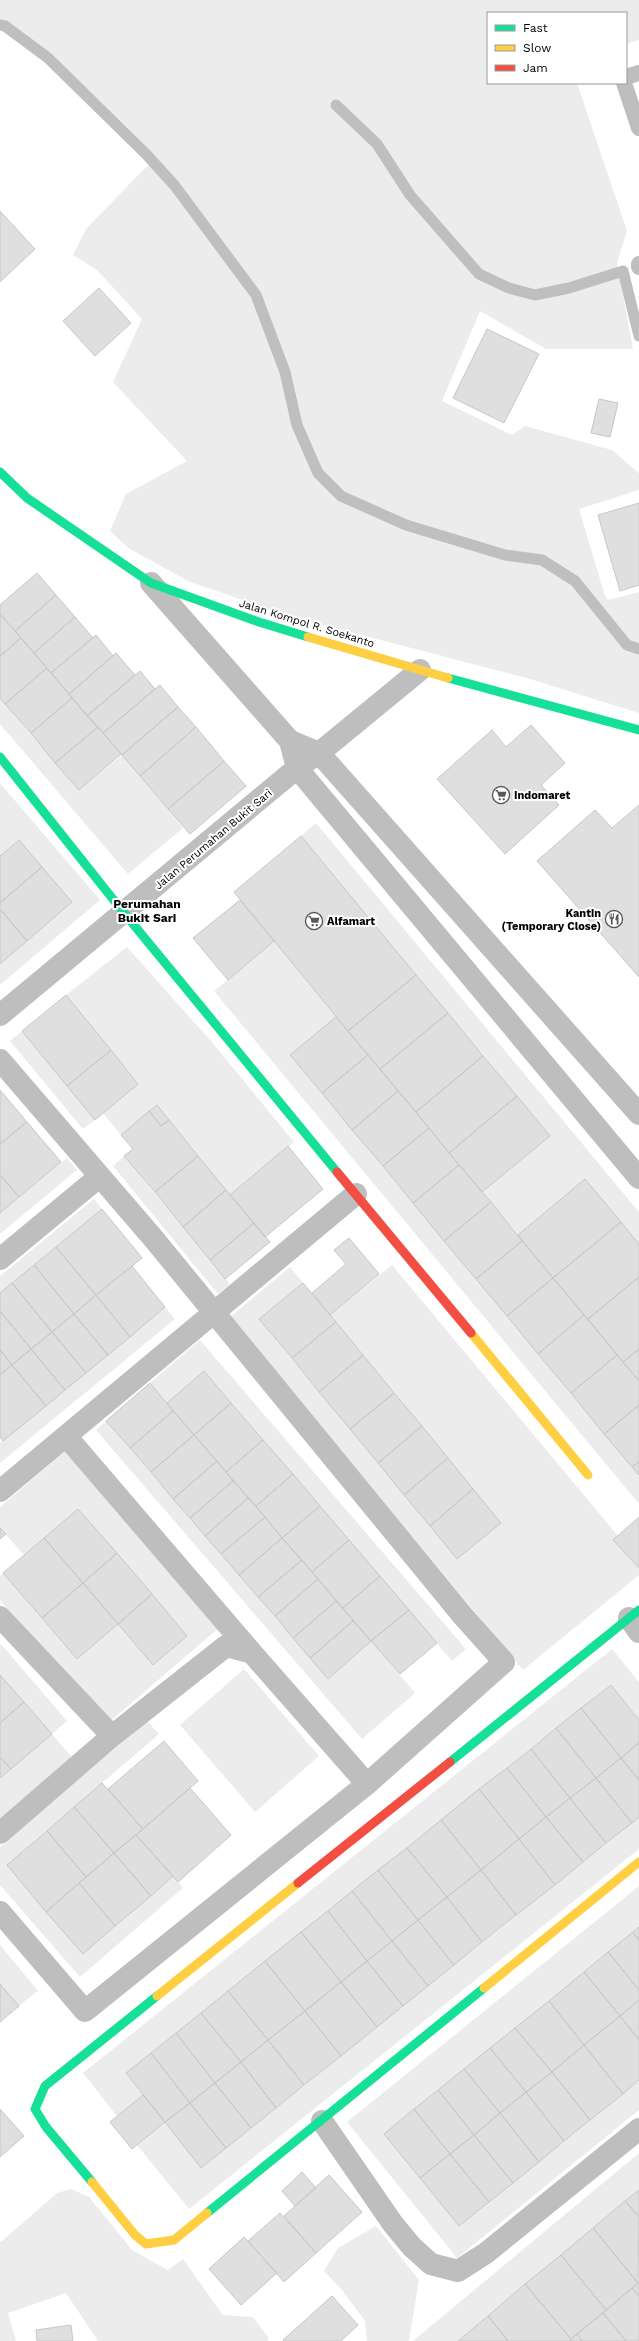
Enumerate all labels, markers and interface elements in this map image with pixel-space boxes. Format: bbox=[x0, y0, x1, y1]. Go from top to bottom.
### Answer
legend bbox=[487, 12, 627, 84]
text: Fast bbox=[523, 21, 548, 35]
text: Slow bbox=[523, 41, 551, 55]
text: Jam bbox=[523, 61, 548, 75]
street label: Jalan Kompol R. Soekanto bbox=[238, 597, 376, 650]
supermarket icon: Indomaret bbox=[491, 785, 511, 805]
street label: Jalan Perumahan Bukit Sari bbox=[152, 786, 275, 892]
place label: Indomaret bbox=[514, 789, 570, 802]
district label: Perumahan Bukit Sari bbox=[113, 897, 181, 925]
place label: Kantin (Temporary Close) bbox=[502, 907, 601, 933]
restaurant icon: Kantin (Temporary Close) bbox=[604, 909, 624, 929]
supermarket icon: Alfamart bbox=[304, 911, 324, 931]
place label: Alfamart bbox=[327, 915, 375, 928]

